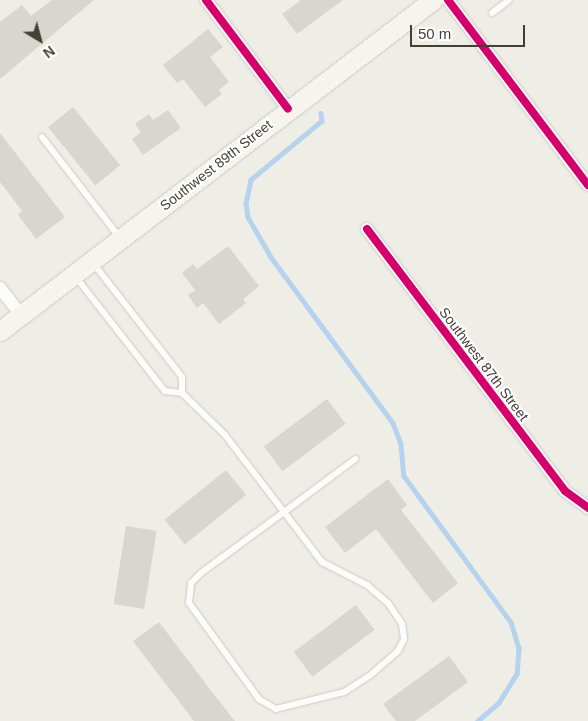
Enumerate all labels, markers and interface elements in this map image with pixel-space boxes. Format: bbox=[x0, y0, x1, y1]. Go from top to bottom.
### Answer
north arrow bbox=[15, 15, 65, 65]
scale bar bbox=[413, 15, 528, 47]
text: 50 m bbox=[418, 25, 451, 42]
text: N bbox=[40, 43, 58, 61]
street label: Southwest 89th Street bbox=[157, 116, 275, 214]
street label: Southwest 87th Street bbox=[436, 304, 532, 424]

